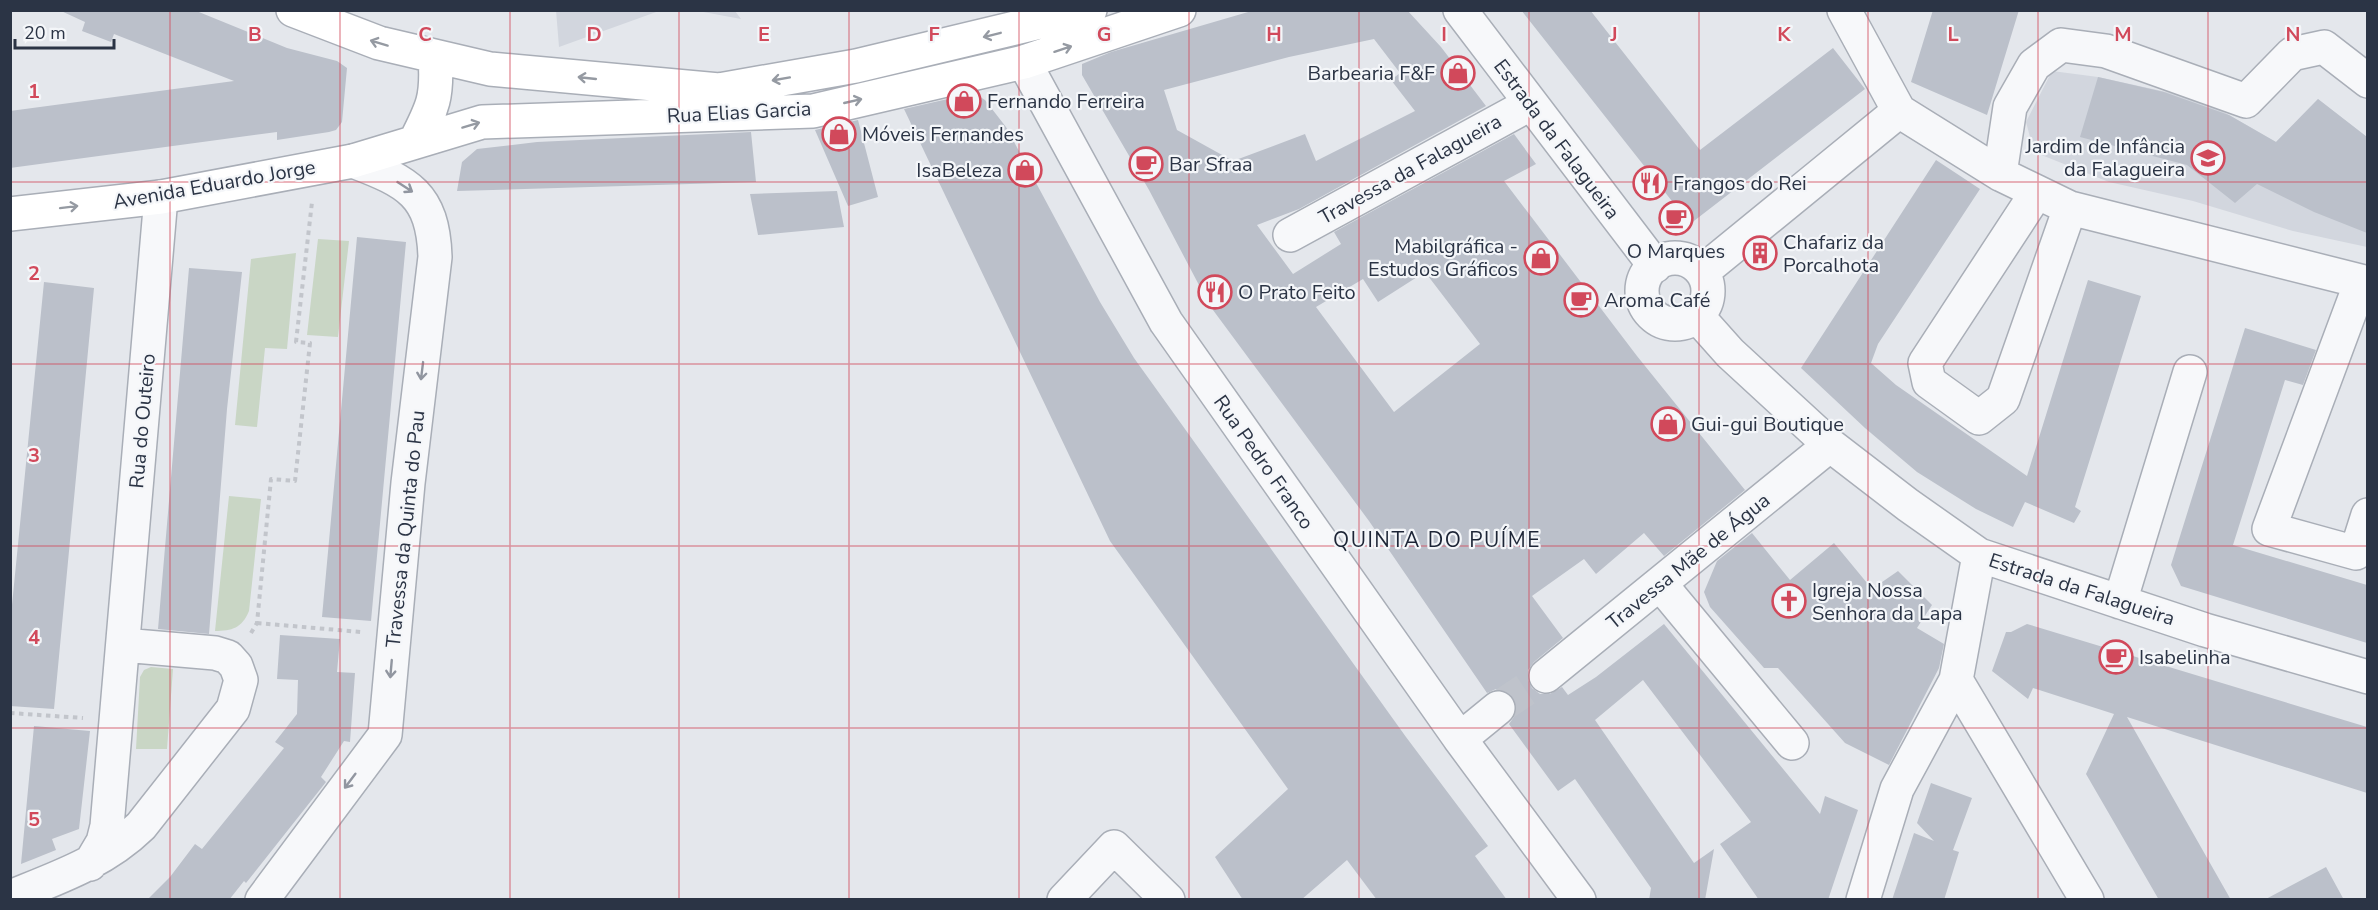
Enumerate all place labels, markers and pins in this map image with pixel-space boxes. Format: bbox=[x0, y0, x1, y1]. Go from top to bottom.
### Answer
shop icon: Barbearia F&F bbox=[1440, 55, 1476, 91]
place label: Barbearia F&F bbox=[1308, 60, 1435, 87]
shop icon: Fernando Ferreira bbox=[946, 83, 982, 119]
place label: Fernando Ferreira bbox=[987, 88, 1145, 115]
shop icon: Móveis Fernandes bbox=[821, 116, 857, 152]
place label: Móveis Fernandes bbox=[862, 121, 1024, 148]
place label: Jardim de Infância da Falagueira bbox=[2024, 133, 2185, 183]
school or university icon: Jardim de Infância da Falagueira bbox=[2190, 140, 2226, 176]
cafe icon: Bar Sfraa bbox=[1128, 146, 1164, 182]
place label: Bar Sfraa bbox=[1169, 151, 1253, 178]
shop icon: IsaBeleza bbox=[1007, 152, 1043, 188]
place label: IsaBeleza bbox=[916, 157, 1002, 184]
restaurant icon: Frangos do Rei bbox=[1632, 165, 1668, 201]
place label: Frangos do Rei bbox=[1673, 170, 1807, 197]
cafe icon: O Marques bbox=[1658, 200, 1694, 236]
place label: Chafariz da Porcalhota bbox=[1783, 229, 1884, 279]
place label: Mabilgráfica - Estudos Gráficos bbox=[1368, 233, 1518, 283]
building icon: Chafariz da Porcalhota bbox=[1742, 235, 1778, 271]
place label: O Marques bbox=[1627, 238, 1725, 265]
shop icon: Mabilgráfica - Estudos Gráficos bbox=[1523, 240, 1559, 276]
restaurant icon: O Prato Feito bbox=[1197, 274, 1233, 310]
place label: O Prato Feito bbox=[1238, 279, 1356, 306]
cafe icon: Aroma Café bbox=[1563, 282, 1599, 318]
place label: Aroma Café bbox=[1604, 287, 1710, 314]
shop icon: Gui-gui Boutique bbox=[1650, 406, 1686, 442]
place label: Gui-gui Boutique bbox=[1691, 411, 1844, 438]
place label: Igreja Nossa Senhora da Lapa bbox=[1812, 577, 1963, 627]
church icon: Igreja Nossa Senhora da Lapa bbox=[1771, 583, 1807, 619]
cafe icon: Isabelinha bbox=[2098, 639, 2134, 675]
place label: Isabelinha bbox=[2139, 644, 2231, 671]

